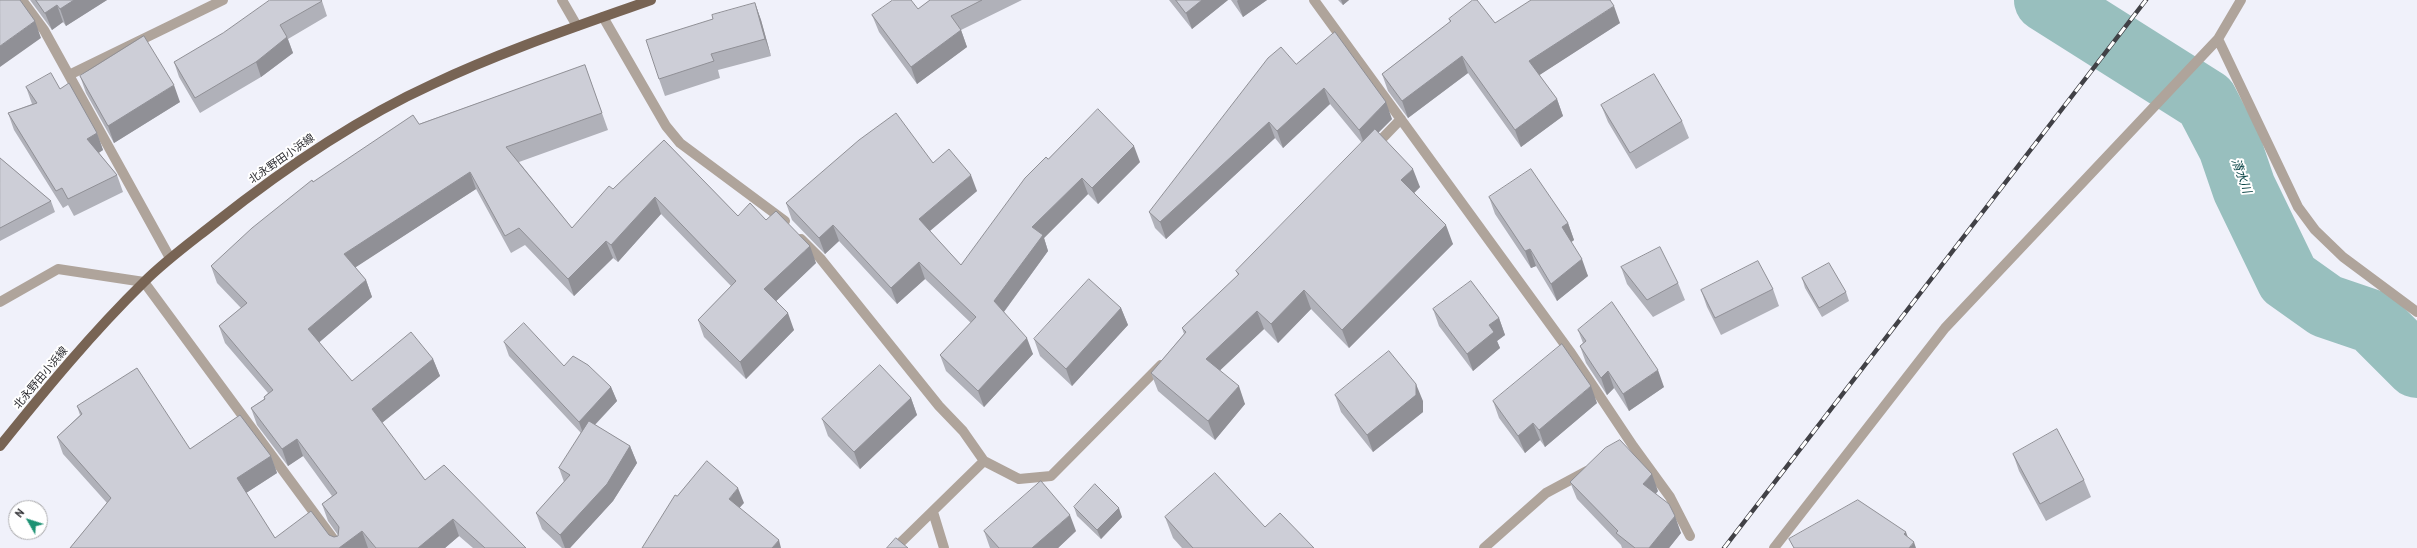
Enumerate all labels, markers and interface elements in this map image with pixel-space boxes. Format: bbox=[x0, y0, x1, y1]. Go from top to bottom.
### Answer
street label: 北永野田小浜線 bbox=[247, 132, 317, 186]
water label: 清水川 bbox=[2228, 157, 2254, 195]
street label: 北永野田小浜線 bbox=[11, 344, 71, 412]
north arrow bbox=[8, 500, 48, 540]
text: N bbox=[12, 506, 27, 520]

